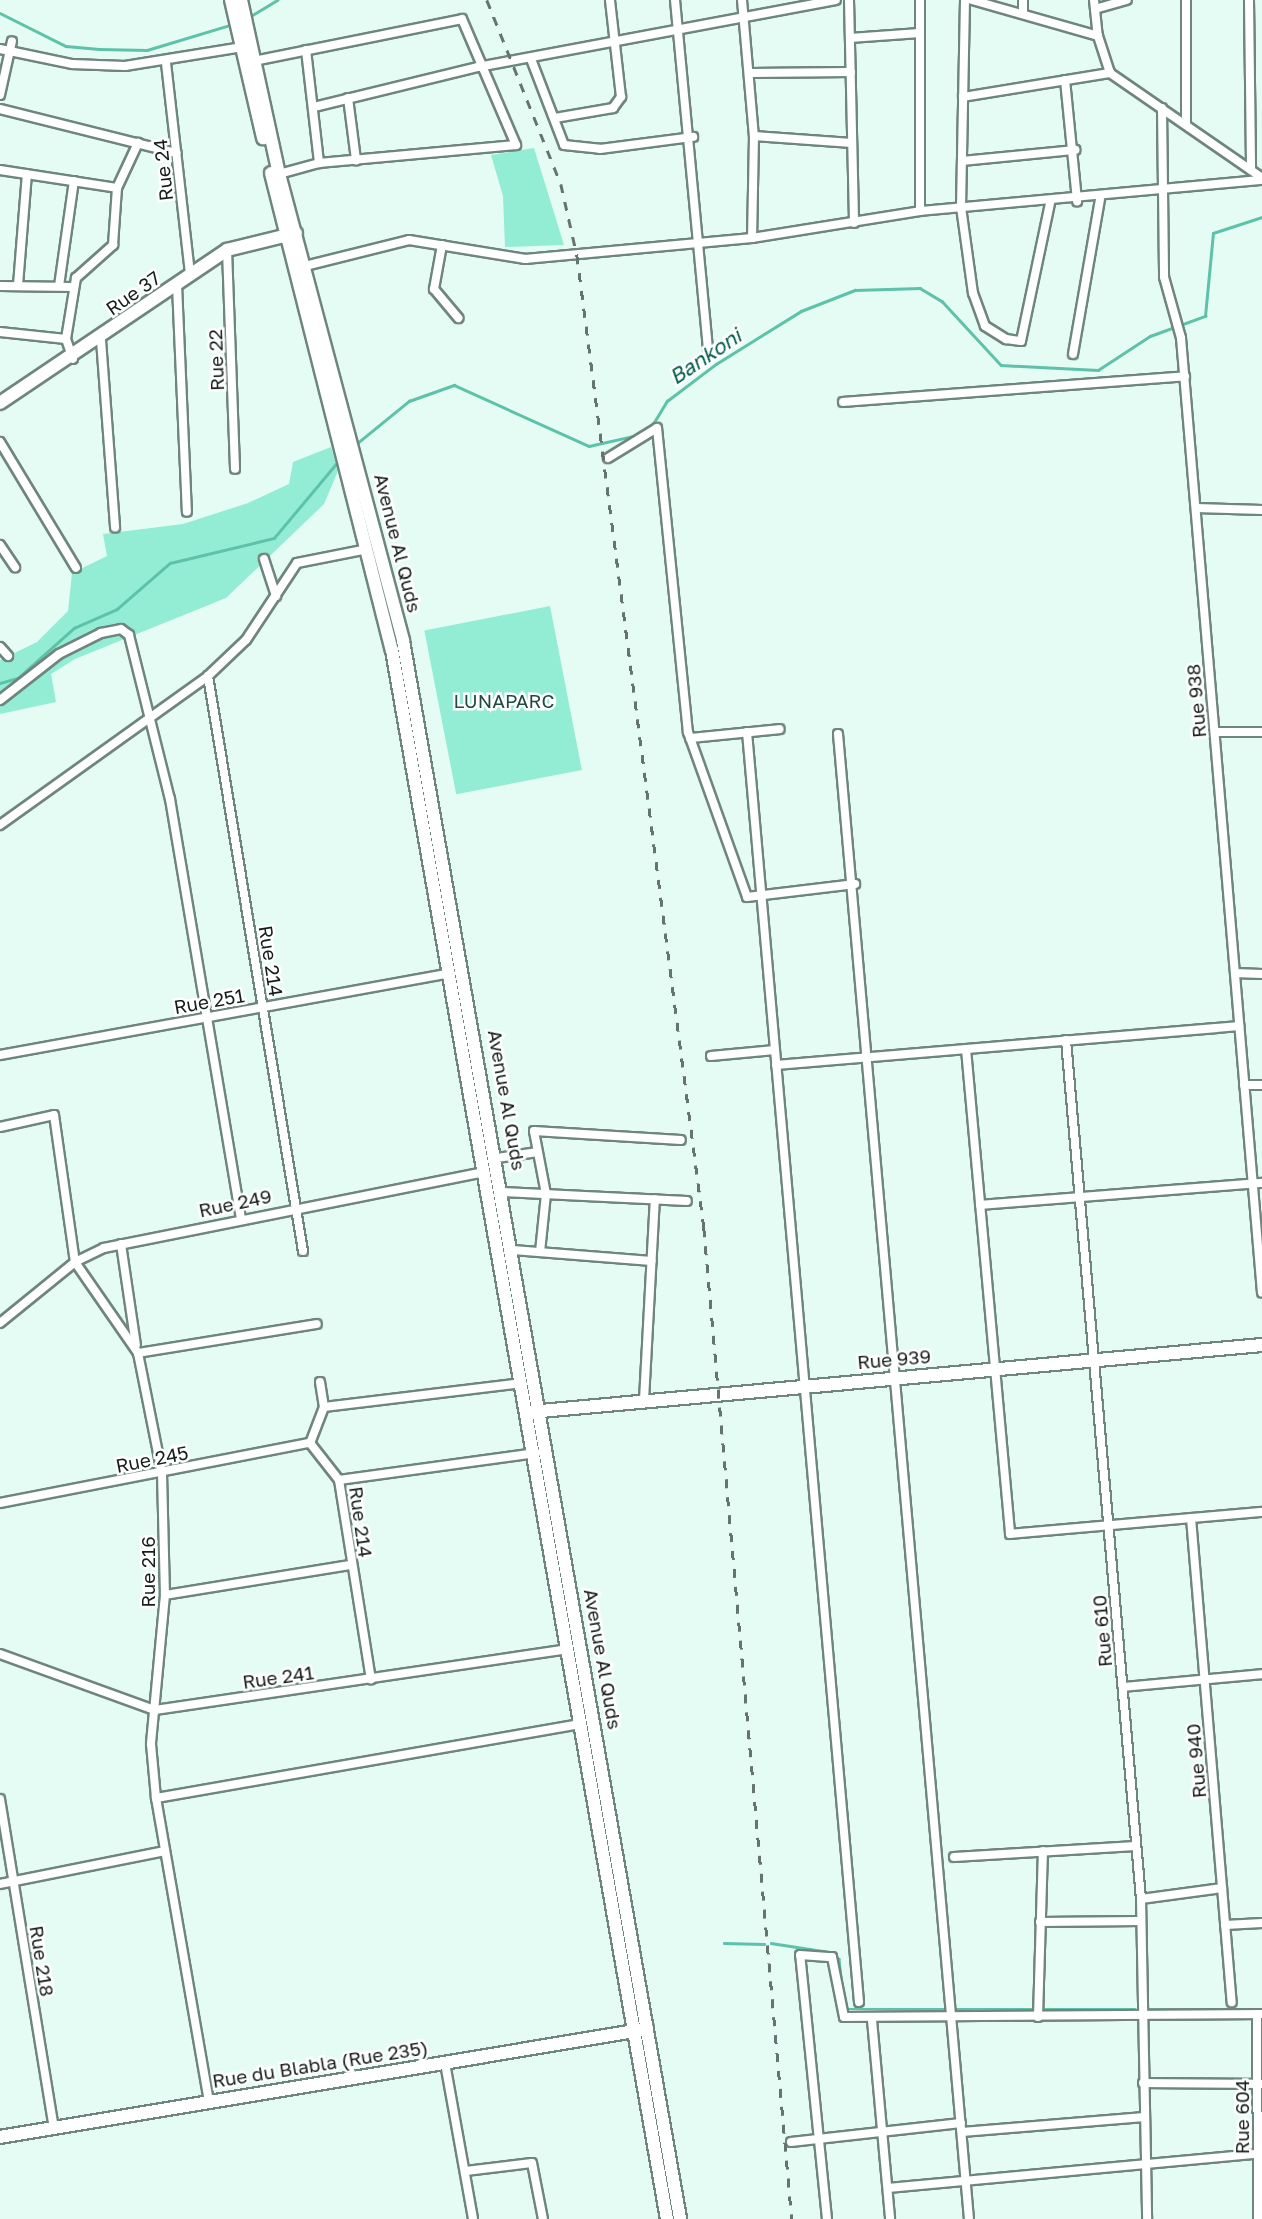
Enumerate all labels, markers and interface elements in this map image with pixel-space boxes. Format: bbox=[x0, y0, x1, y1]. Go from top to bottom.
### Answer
street label: Rue 24 bbox=[148, 138, 178, 202]
street label: Rue 37 bbox=[101, 266, 165, 320]
water label: Bankoni bbox=[664, 323, 746, 389]
street label: Rue 22 bbox=[204, 329, 228, 391]
street label: Avenue Al Quds bbox=[370, 471, 426, 615]
street label: Rue 938 bbox=[1181, 663, 1211, 739]
park label: LUNAPARC bbox=[454, 690, 554, 712]
street label: Rue 214 bbox=[254, 924, 288, 998]
street label: Rue 251 bbox=[172, 984, 246, 1018]
street label: Avenue Al Quds bbox=[483, 1028, 531, 1172]
street label: Rue 249 bbox=[196, 1184, 274, 1222]
street label: Rue 939 bbox=[856, 1344, 932, 1374]
street label: Rue 245 bbox=[114, 1441, 190, 1477]
street label: Rue 214 bbox=[345, 1485, 377, 1559]
street label: Rue 216 bbox=[137, 1536, 159, 1608]
street label: Avenue Al Quds bbox=[579, 1587, 627, 1731]
street label: Rue 610 bbox=[1087, 1594, 1117, 1668]
street label: Rue 241 bbox=[241, 1661, 315, 1693]
street label: Rue 940 bbox=[1181, 1723, 1211, 1799]
street label: Rue 218 bbox=[25, 1924, 59, 1998]
street label: Rue du Blabla (Rue 235) bbox=[211, 2036, 429, 2092]
street label: Rue 604 bbox=[1231, 2080, 1253, 2154]

